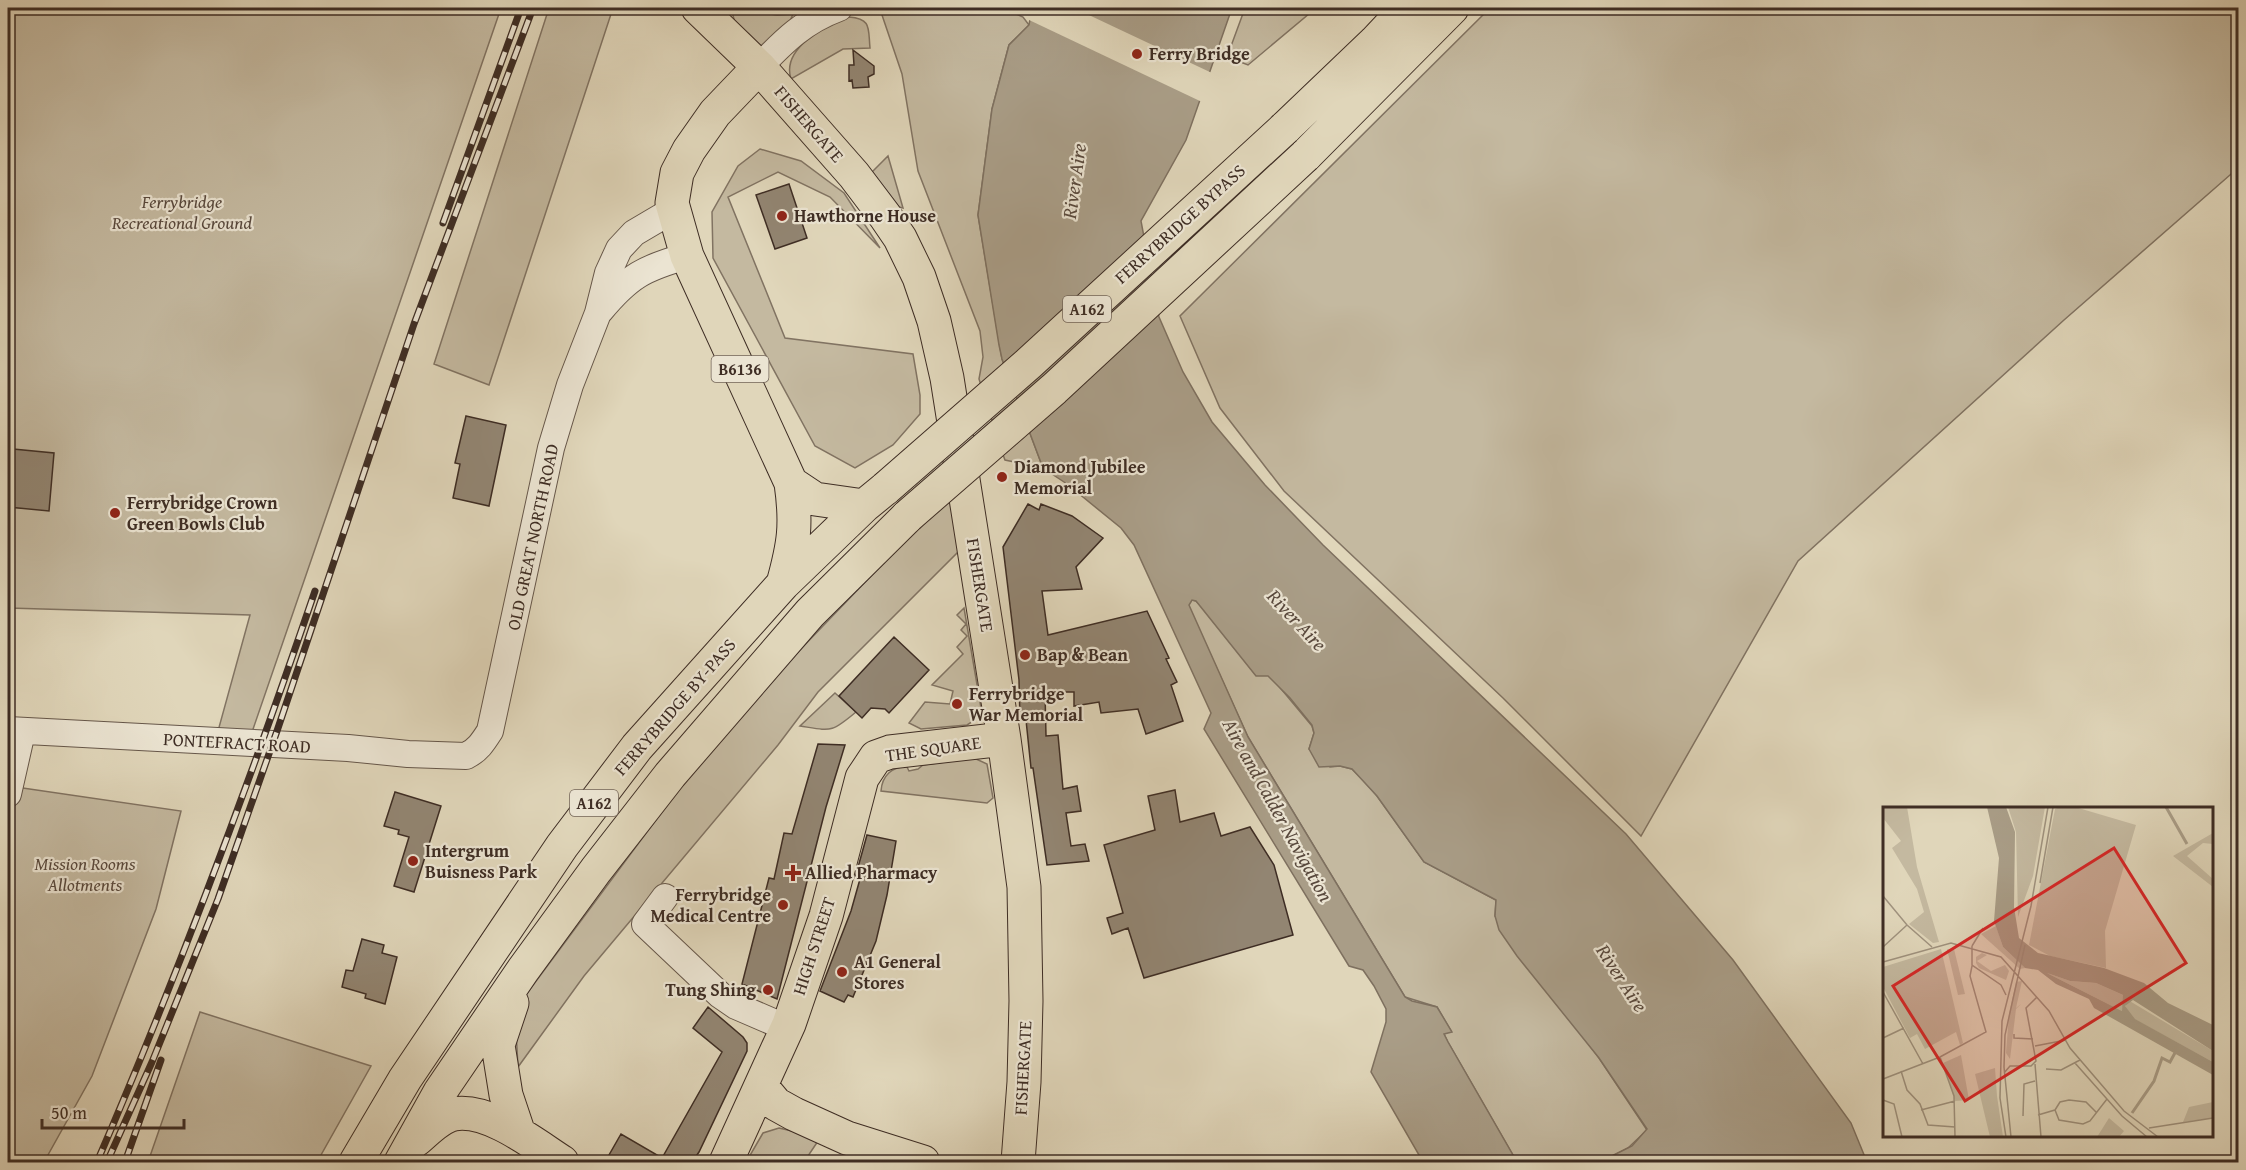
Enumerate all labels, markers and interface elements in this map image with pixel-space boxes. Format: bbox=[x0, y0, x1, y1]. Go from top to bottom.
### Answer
place label: Ferry Bridge bbox=[1149, 40, 1250, 67]
marker: Ferry Bridge bbox=[1130, 47, 1144, 61]
street label: FISHERGATE bbox=[768, 79, 851, 168]
water label: River Aire bbox=[1054, 141, 1093, 221]
street label: FERRYBRIDGE BYPASS bbox=[1108, 157, 1251, 290]
park label: Ferrybridge Recreational Ground bbox=[111, 188, 252, 236]
place label: Hawthorne House bbox=[794, 202, 936, 229]
marker: Hawthorne House bbox=[775, 209, 789, 223]
road number: A162 bbox=[1063, 296, 1111, 322]
road number: B6136 bbox=[712, 356, 768, 382]
street label: OLD GREAT NORTH ROAD bbox=[500, 441, 565, 633]
place label: Diamond Jubilee Memorial bbox=[1014, 453, 1146, 501]
marker: Diamond Jubilee Memorial bbox=[995, 470, 1009, 484]
place label: Ferrybridge Crown Green Bowls Club bbox=[127, 489, 278, 537]
marker: Ferrybridge Crown Green Bowls Club bbox=[108, 506, 122, 520]
street label: FISHERGATE bbox=[960, 536, 1001, 634]
water label: River Aire bbox=[1260, 581, 1334, 657]
street label: FERRYBRIDGE BY-PASS bbox=[607, 632, 742, 781]
place label: Bap & Bean bbox=[1037, 641, 1128, 668]
marker: Bap & Bean bbox=[1018, 648, 1032, 662]
place label: Ferrybridge War Memorial bbox=[969, 680, 1083, 728]
marker: Ferrybridge War Memorial bbox=[950, 697, 964, 711]
water label: Aire and Calder Navigation bbox=[1215, 712, 1341, 907]
street label: PONTEFRACT ROAD bbox=[163, 725, 312, 760]
street label: THE SQUARE bbox=[883, 728, 982, 769]
road number: A162 bbox=[570, 790, 618, 816]
inset map bbox=[1883, 807, 2213, 1137]
place label: Intergrum Buisness Park bbox=[425, 837, 538, 885]
park label: Mission Rooms Allotments bbox=[35, 850, 136, 898]
marker: Intergrum Buisness Park bbox=[406, 854, 420, 868]
place label: Allied Pharmacy bbox=[805, 859, 938, 886]
marker: Allied Pharmacy bbox=[786, 866, 800, 880]
place label: Ferrybridge Medical Centre bbox=[650, 881, 771, 929]
street label: HIGH STREET bbox=[785, 893, 842, 998]
marker: Ferrybridge Medical Centre bbox=[776, 898, 790, 912]
water label: River Aire bbox=[1589, 937, 1655, 1017]
place label: A1 General Stores bbox=[854, 948, 941, 996]
marker: A1 General Stores bbox=[835, 965, 849, 979]
place label: Tung Shing bbox=[665, 976, 757, 1003]
marker: Tung Shing bbox=[761, 983, 775, 997]
street label: FISHERGATE bbox=[1007, 1020, 1038, 1116]
scale bar bbox=[42, 1092, 184, 1130]
text: 50 m bbox=[51, 1099, 87, 1126]

